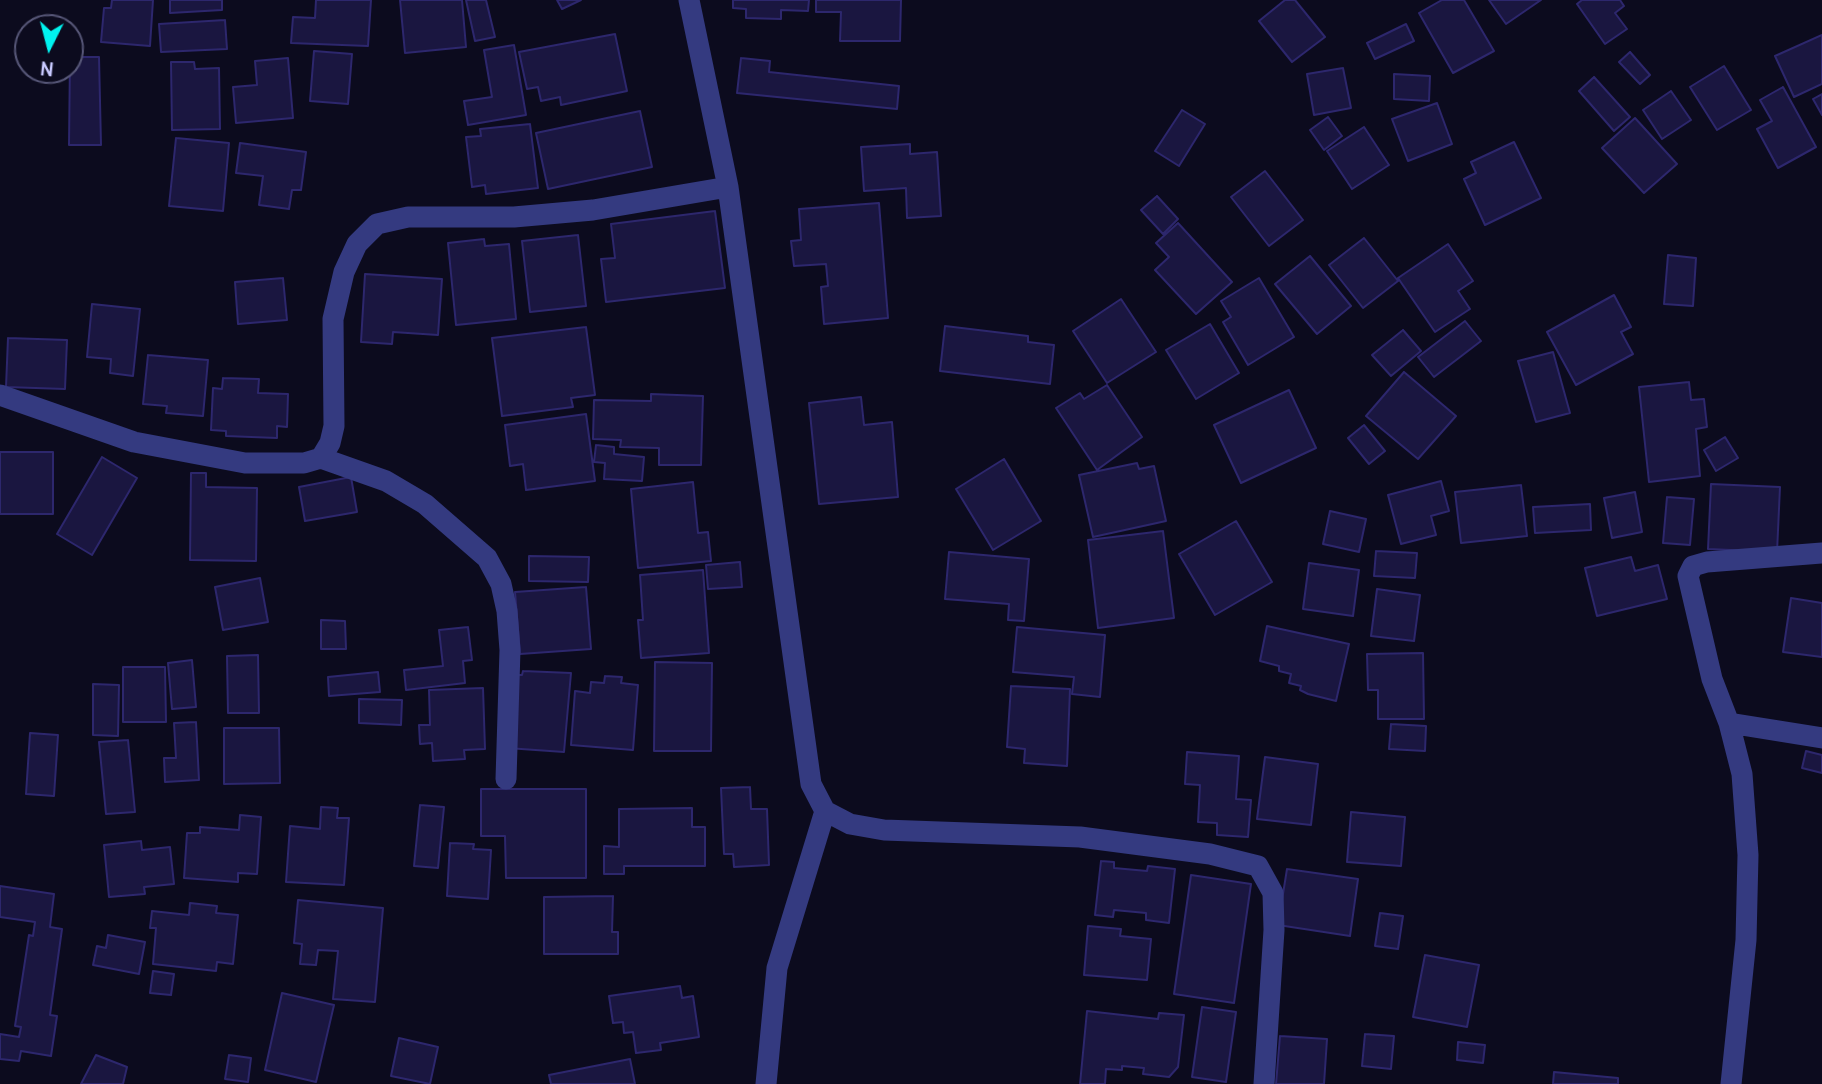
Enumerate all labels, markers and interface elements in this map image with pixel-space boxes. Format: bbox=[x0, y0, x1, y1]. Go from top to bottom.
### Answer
north arrow bbox=[14, 14, 84, 84]
text: N bbox=[39, 56, 55, 81]

